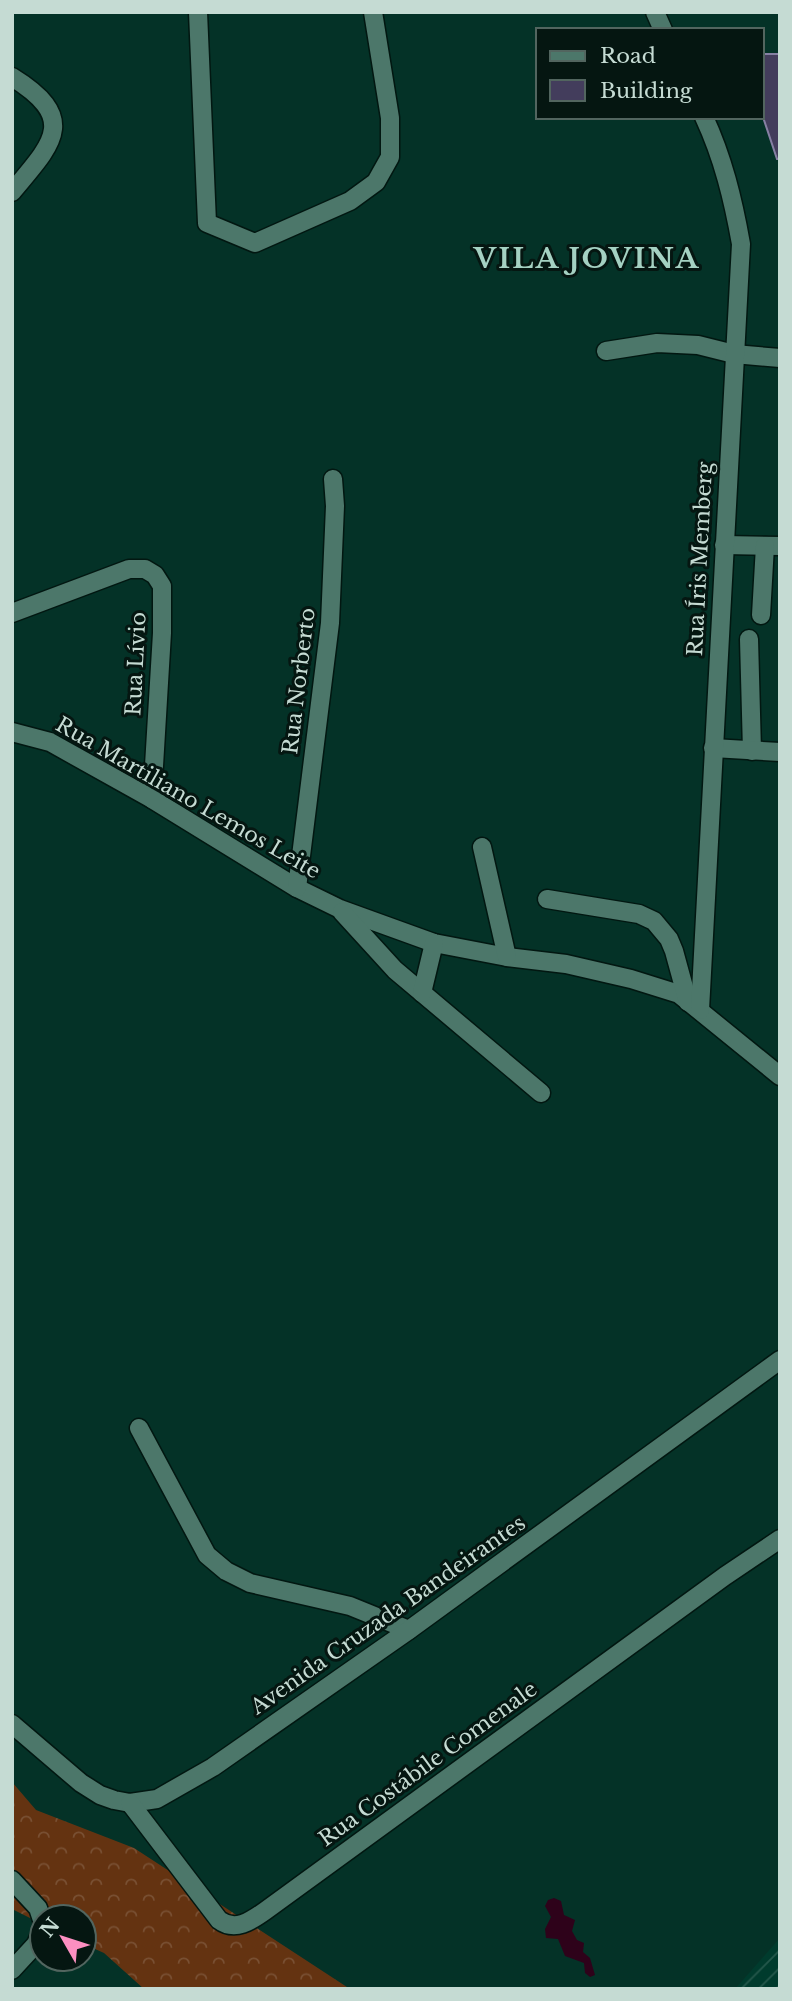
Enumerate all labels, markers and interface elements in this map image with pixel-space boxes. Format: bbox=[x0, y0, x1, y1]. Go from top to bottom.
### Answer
legend bbox=[536, 28, 764, 119]
text: Road bbox=[600, 43, 656, 69]
text: Building bbox=[600, 78, 693, 104]
district label: VILA JOVINA bbox=[473, 241, 700, 276]
street label: Rua Íris Memberg bbox=[682, 461, 718, 657]
street label: Rua Norberto bbox=[277, 606, 321, 756]
street label: Rua Lívio bbox=[120, 611, 152, 717]
street label: Rua Martiliano Lemos Leite bbox=[51, 711, 325, 885]
street label: Avenida Cruzada Bandeirantes bbox=[245, 1510, 530, 1721]
street label: Rua Costábile Comenale bbox=[314, 1676, 542, 1852]
north arrow bbox=[28, 1903, 98, 1973]
text: N bbox=[36, 1913, 65, 1942]

